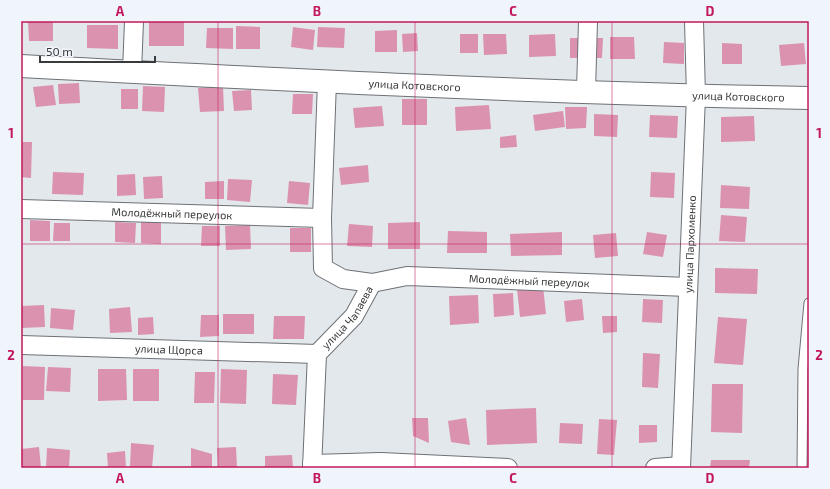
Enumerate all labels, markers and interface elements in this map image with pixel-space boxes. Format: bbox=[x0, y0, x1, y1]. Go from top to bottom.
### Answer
text: A bbox=[116, 3, 125, 19]
text: B bbox=[313, 3, 321, 19]
text: C bbox=[509, 3, 517, 19]
text: D bbox=[706, 3, 715, 19]
scale bar bbox=[40, 38, 155, 64]
text: 50 m bbox=[46, 44, 73, 58]
street label: улица Котовского bbox=[368, 76, 461, 93]
street label: улица Котовского bbox=[692, 88, 785, 104]
text: 1 bbox=[8, 125, 14, 141]
text: 1 bbox=[816, 125, 822, 141]
street label: улица Пархоменко bbox=[681, 195, 698, 293]
street label: Молодёжный переулок bbox=[111, 205, 233, 222]
street label: Молодёжный переулок bbox=[469, 271, 590, 289]
street label: улица Чапаева bbox=[319, 283, 375, 352]
street label: улица Щорса bbox=[135, 341, 203, 357]
text: 2 bbox=[7, 347, 15, 363]
text: 2 bbox=[815, 347, 823, 363]
text: A bbox=[116, 470, 125, 486]
text: B bbox=[313, 470, 321, 486]
text: C bbox=[509, 470, 517, 486]
text: D bbox=[706, 470, 715, 486]

